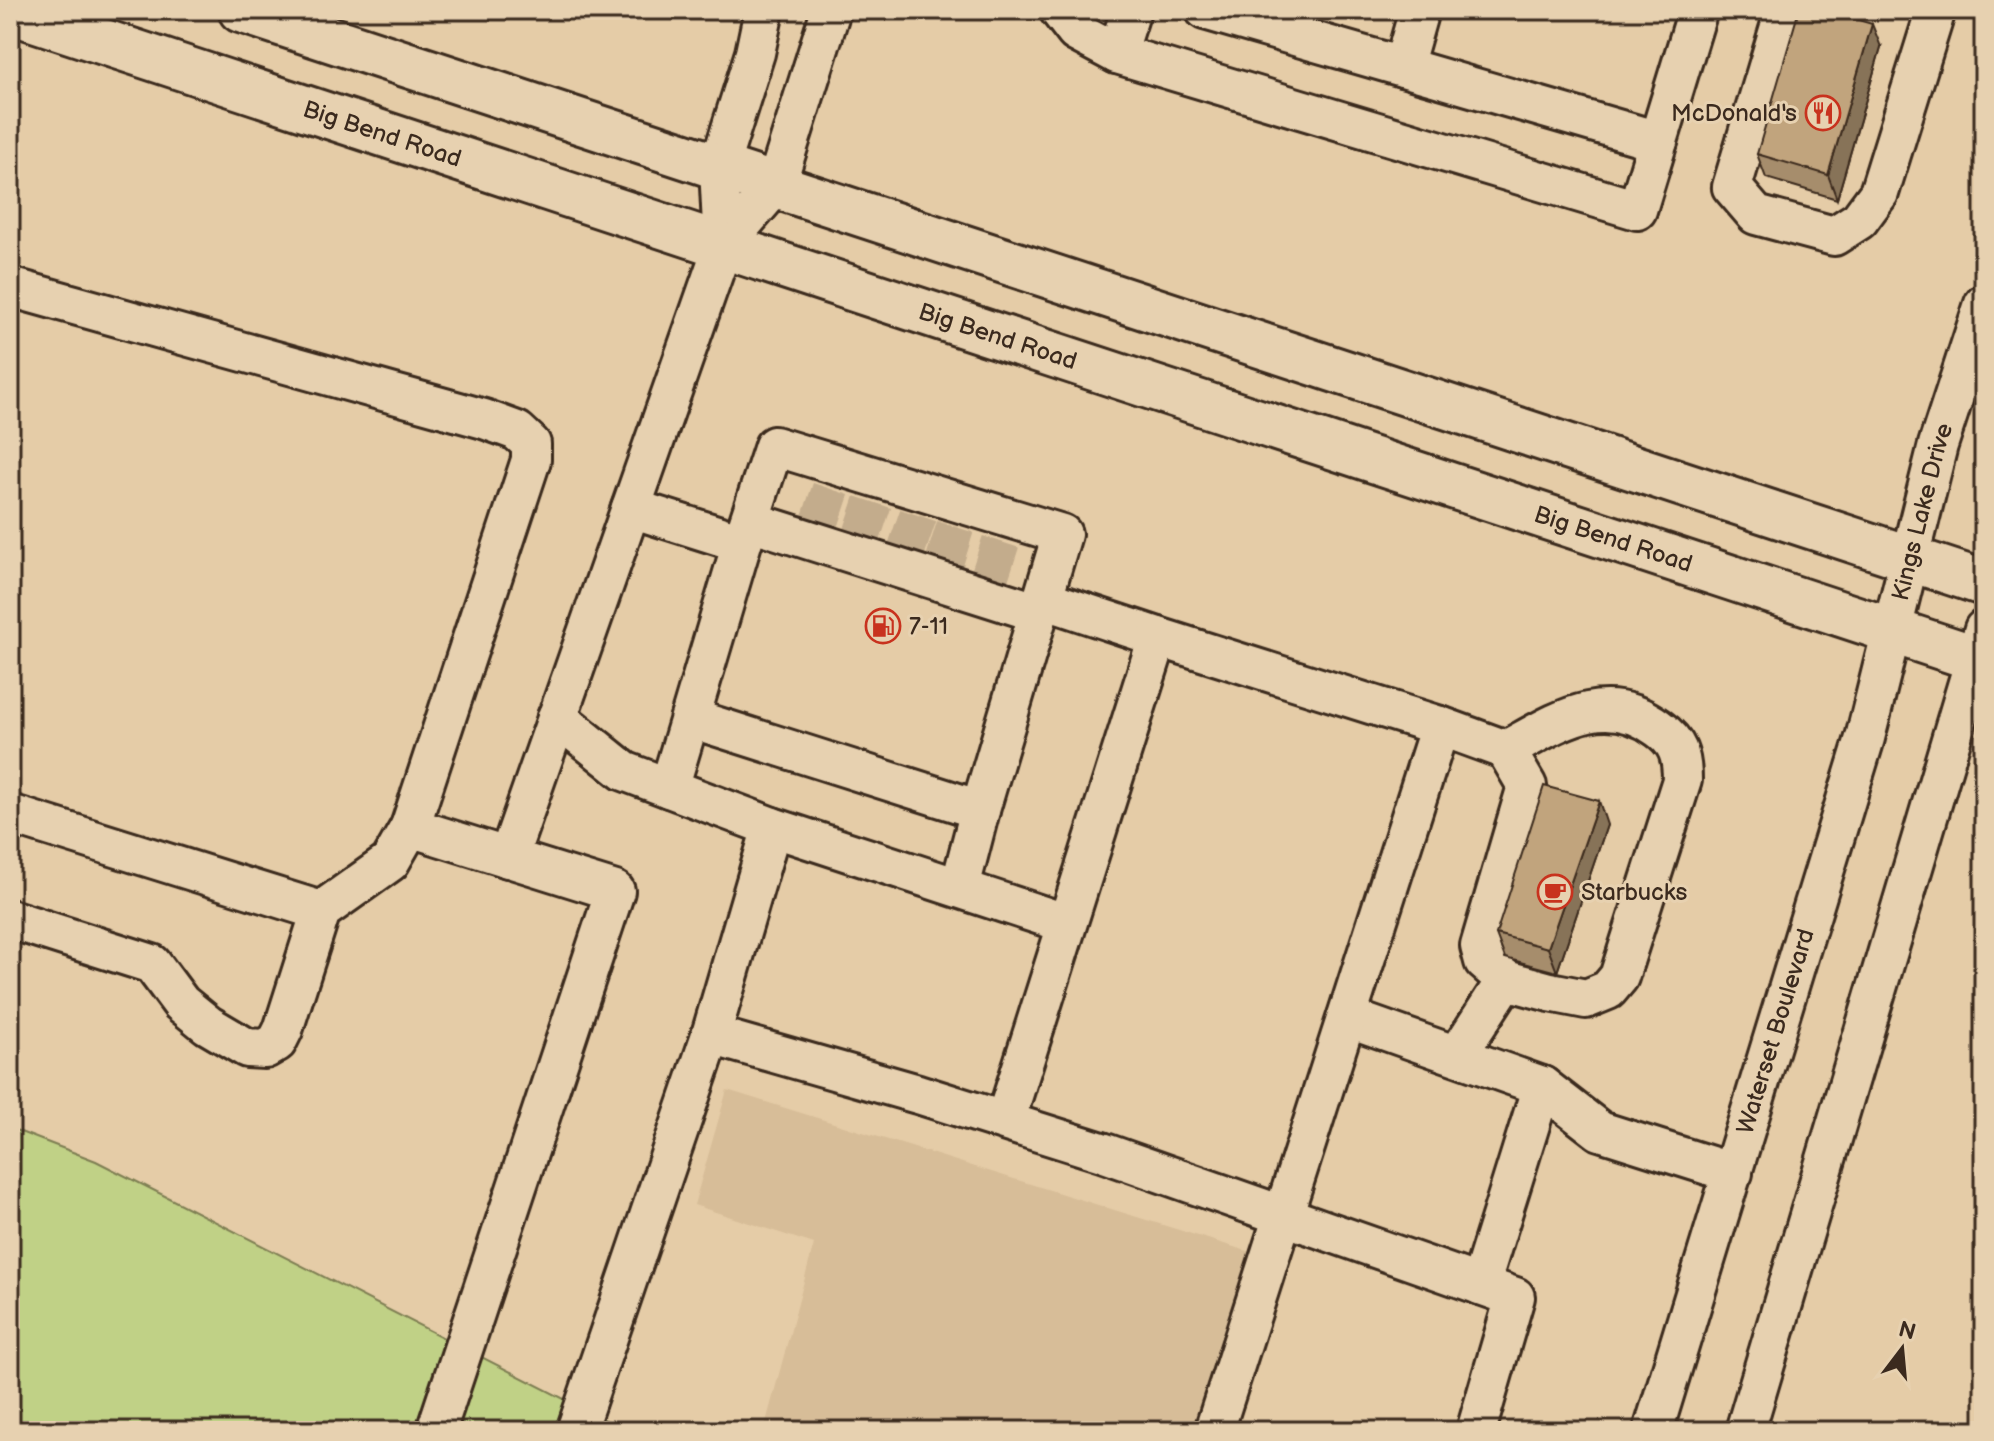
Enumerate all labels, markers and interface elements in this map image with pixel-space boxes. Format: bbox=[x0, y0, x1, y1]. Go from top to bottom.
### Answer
restaurant icon: McDonald's bbox=[1804, 94, 1842, 132]
street label: Big Bend Road bbox=[299, 95, 465, 174]
place label: McDonald's bbox=[1671, 99, 1797, 128]
street label: Big Bend Road bbox=[915, 297, 1081, 376]
street label: Kings Lake Drive bbox=[1886, 419, 1959, 604]
street label: Big Bend Road bbox=[1530, 500, 1696, 579]
fuel station icon: 7-11 bbox=[864, 607, 902, 645]
place label: 7-11 bbox=[909, 612, 948, 641]
cafe icon: Starbucks bbox=[1536, 873, 1574, 911]
place label: Starbucks bbox=[1581, 878, 1688, 907]
street label: Waterset Boulevard bbox=[1731, 925, 1821, 1138]
north arrow bbox=[1862, 1309, 1942, 1389]
text: N bbox=[1895, 1316, 1919, 1346]

